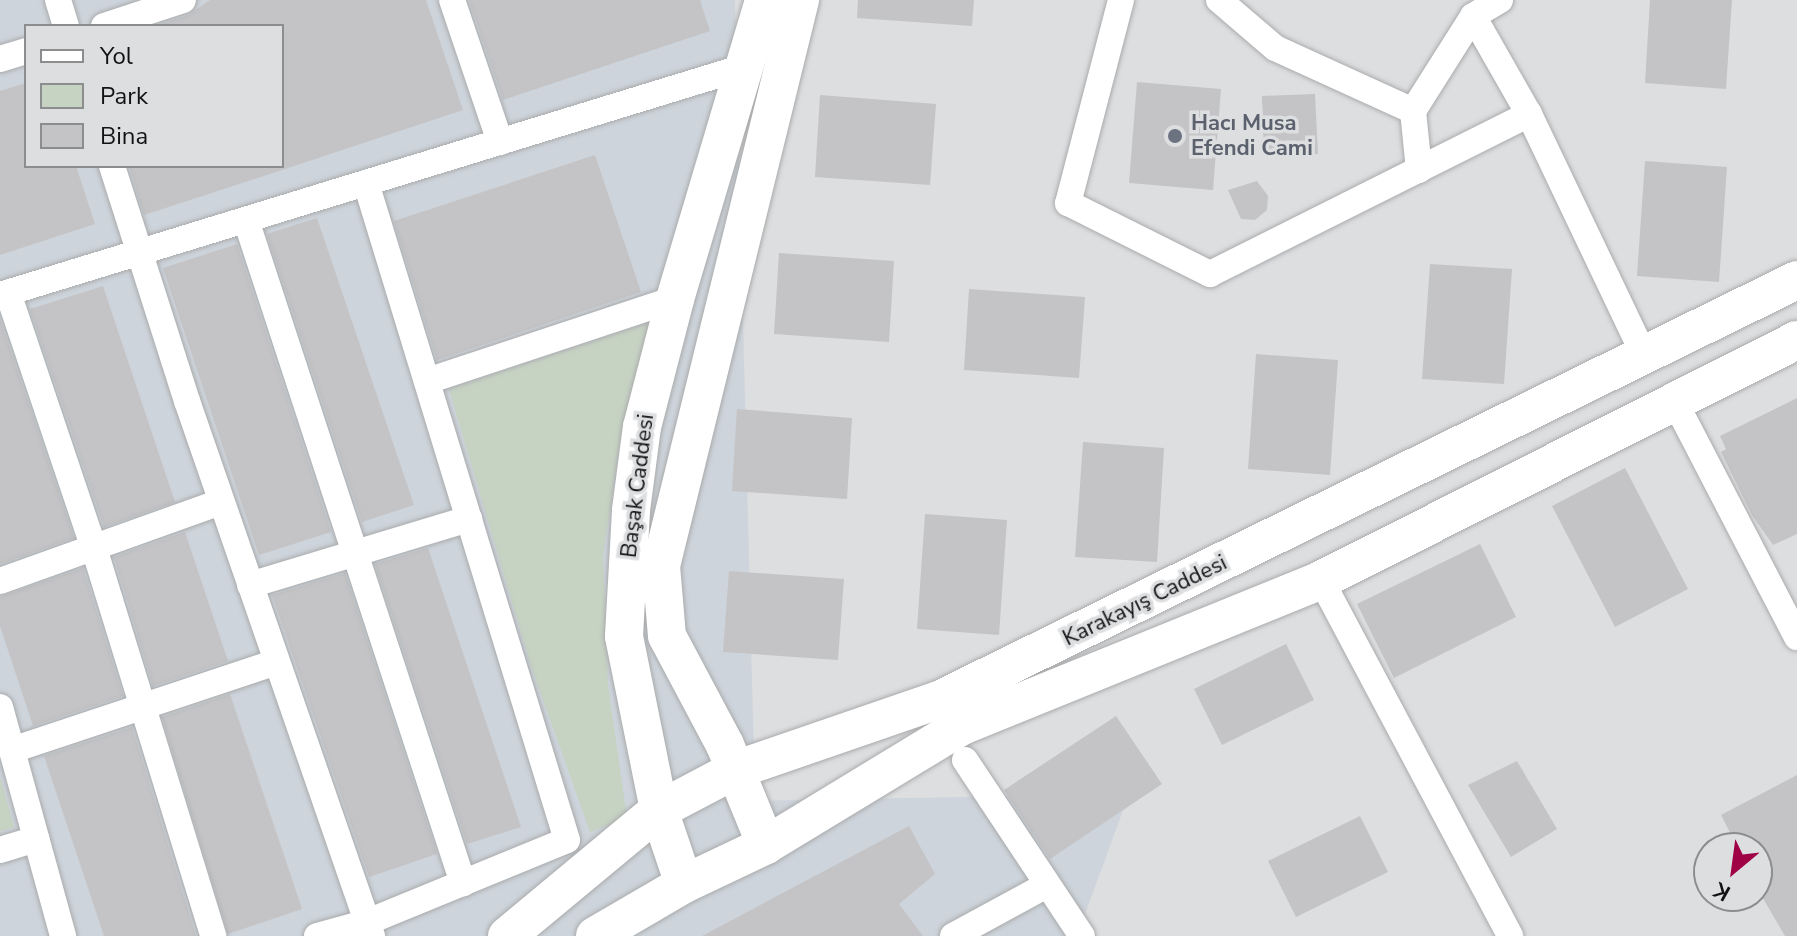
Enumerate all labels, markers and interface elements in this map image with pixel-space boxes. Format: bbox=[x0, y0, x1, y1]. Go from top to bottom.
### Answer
legend bbox=[24, 24, 284, 168]
text: Yol bbox=[100, 40, 133, 72]
text: Park bbox=[100, 80, 148, 112]
place label: Hacı Musa Efendi Cami bbox=[1191, 110, 1313, 162]
text: Bina bbox=[100, 120, 148, 152]
marker: Hacı Musa Efendi Cami bbox=[1166, 127, 1184, 145]
street label: Başak Caddesi bbox=[616, 413, 660, 559]
street label: Karakayış Caddesi bbox=[1059, 550, 1231, 652]
north arrow bbox=[1693, 832, 1773, 912]
text: K bbox=[1709, 875, 1736, 908]

